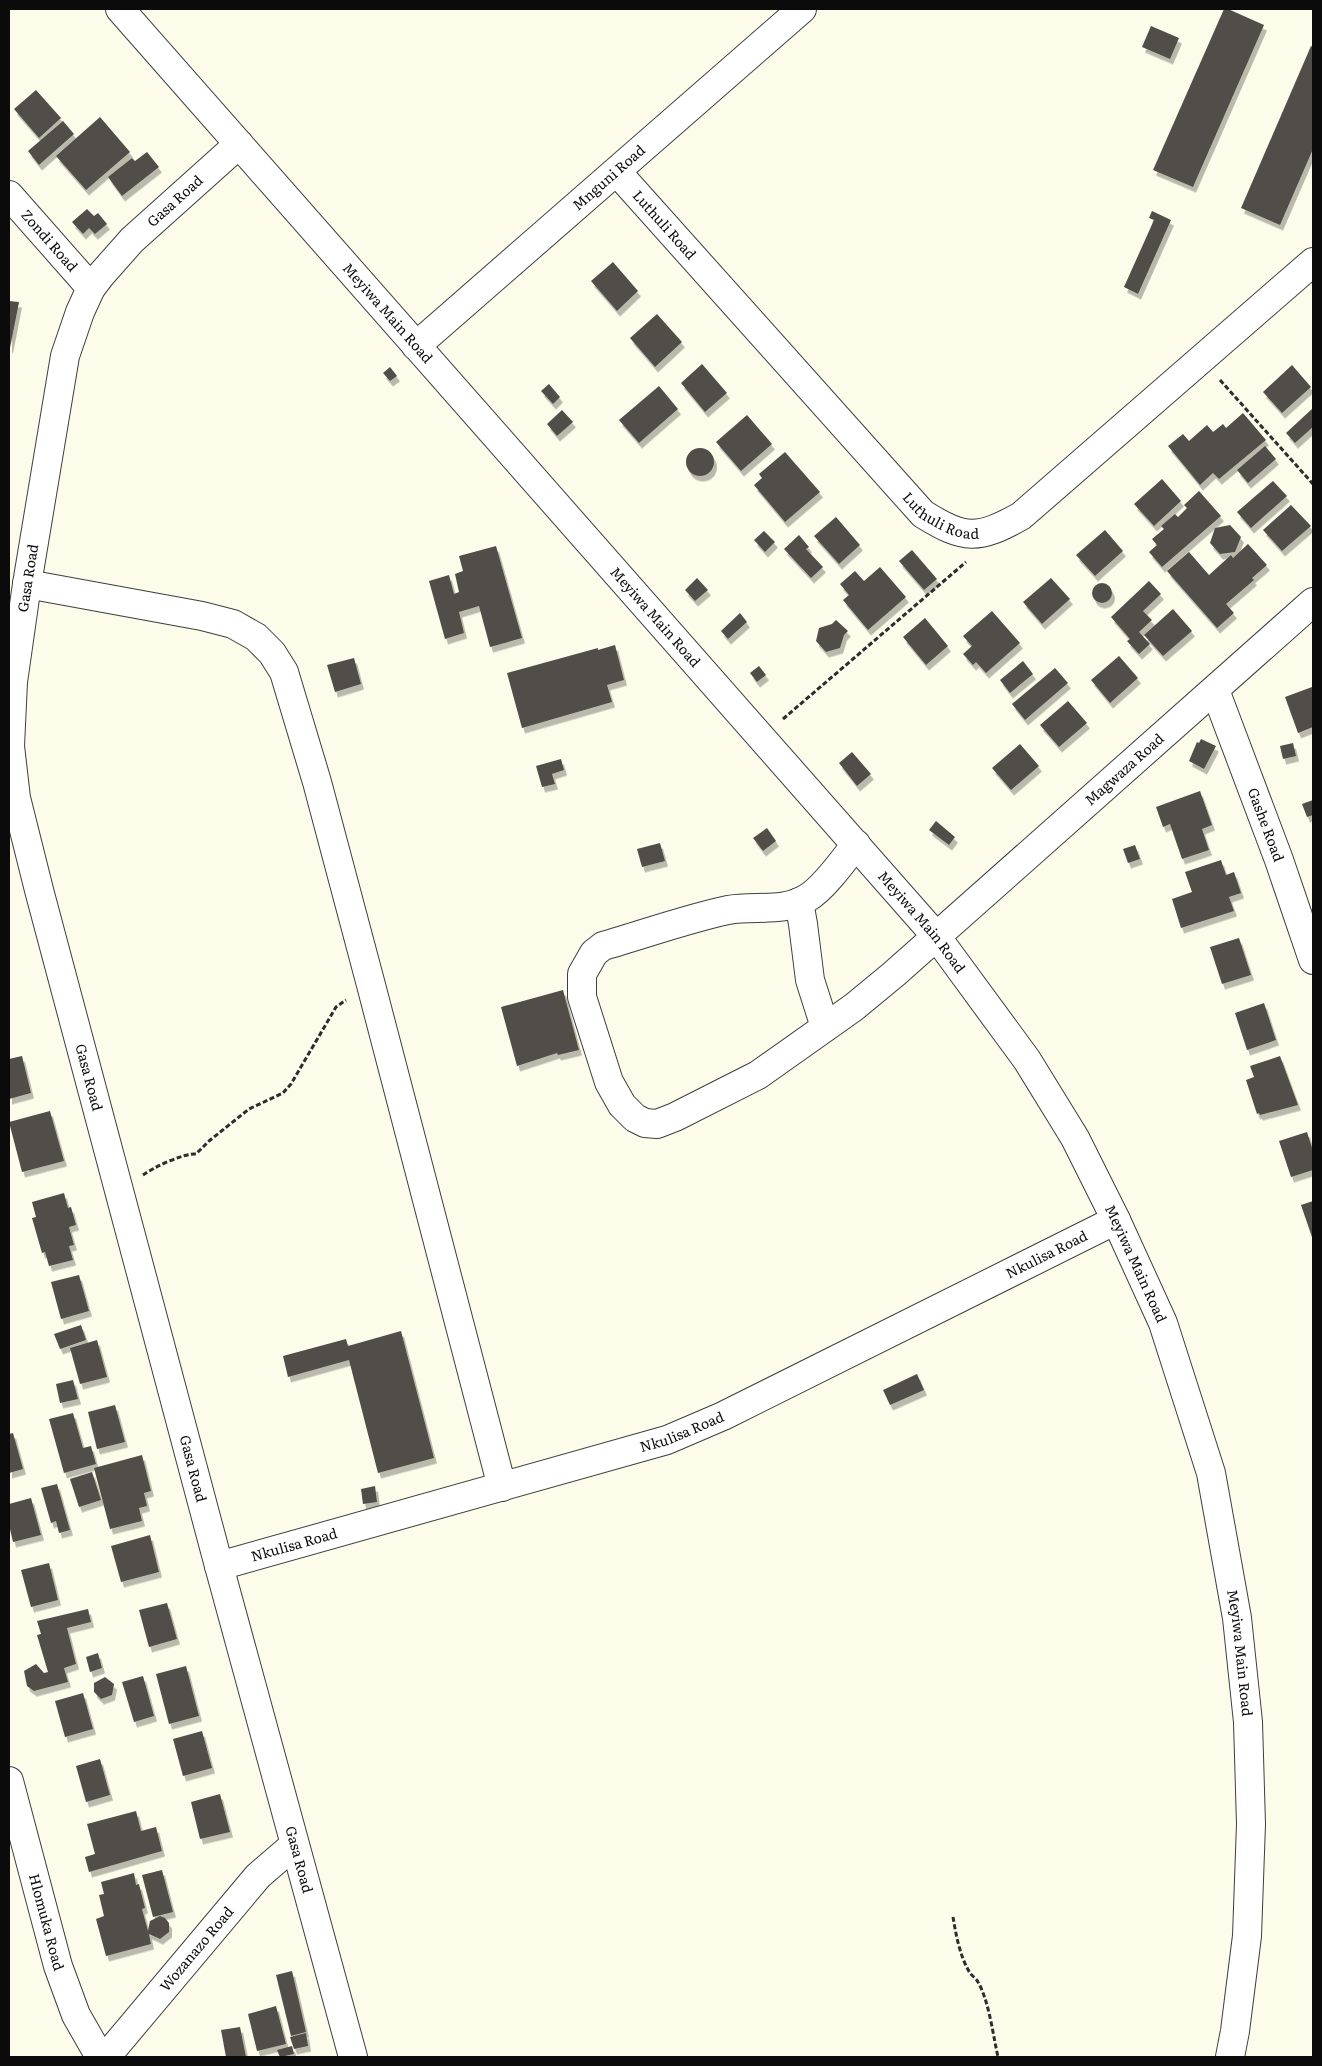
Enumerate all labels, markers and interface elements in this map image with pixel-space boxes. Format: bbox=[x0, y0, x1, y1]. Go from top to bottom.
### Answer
street label: Mnguni Road bbox=[568, 139, 649, 214]
street label: Gasa Road bbox=[142, 170, 207, 231]
street label: Luthuli Road bbox=[629, 185, 702, 264]
street label: Zondi Road bbox=[17, 205, 83, 276]
street label: Meyiwa Main Road bbox=[339, 258, 438, 367]
street label: Luthuli Road bbox=[899, 487, 980, 543]
street label: Gasa Road bbox=[12, 542, 42, 613]
street label: Meyiwa Main Road bbox=[606, 562, 706, 671]
street label: Magwaza Road bbox=[1080, 728, 1168, 809]
street label: Gashe Road bbox=[1244, 785, 1290, 865]
street label: Meyiwa Main Road bbox=[874, 866, 971, 977]
street label: Gasa Road bbox=[71, 1041, 108, 1113]
street label: Meyiwa Main Road bbox=[1101, 1201, 1173, 1326]
street label: Nkulisa Road bbox=[1002, 1225, 1091, 1282]
street label: Nkulisa Road bbox=[637, 1406, 727, 1456]
street label: Gasa Road bbox=[176, 1433, 213, 1505]
street label: Nkulisa Road bbox=[248, 1522, 340, 1566]
street label: Meyiwa Main Road bbox=[1223, 1588, 1258, 1718]
street label: Gasa Road bbox=[281, 1824, 319, 1895]
street label: Hlomuka Road bbox=[25, 1871, 70, 1974]
street label: Wozanazo Road bbox=[154, 1901, 238, 1995]

